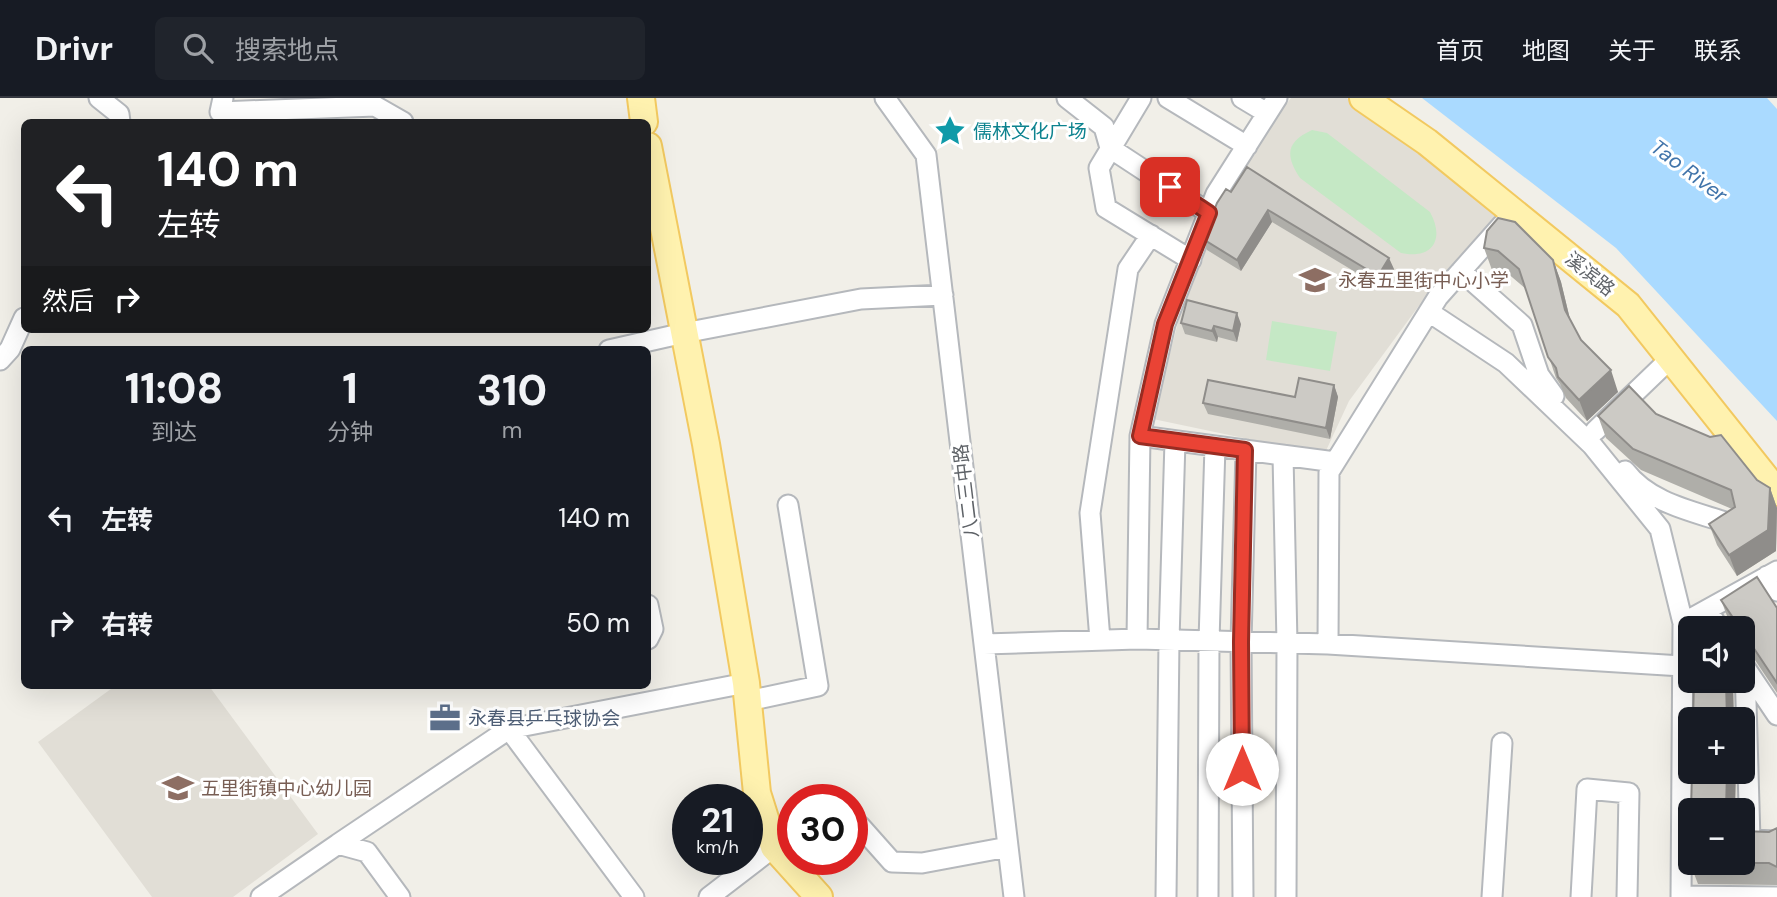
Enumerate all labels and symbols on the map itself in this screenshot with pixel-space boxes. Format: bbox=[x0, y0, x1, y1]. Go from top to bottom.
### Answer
place icon: 儒林文化广场 bbox=[933, 114, 967, 148]
place label: 儒林文化广场 bbox=[973, 119, 1087, 144]
water label: Tao River bbox=[1645, 133, 1734, 210]
pin bbox=[1140, 157, 1200, 217]
street label: 溪滨路 bbox=[1560, 246, 1620, 302]
school or university icon: 永春五里街中心小学 bbox=[1298, 263, 1332, 297]
place label: 永春五里街中心小学 bbox=[1338, 268, 1509, 293]
street label: 八二三中路 bbox=[948, 442, 984, 540]
office icon: 永春县乒乓球协会 bbox=[428, 701, 462, 735]
place label: 永春县乒乓球协会 bbox=[468, 706, 620, 731]
position arrow bbox=[1205, 732, 1279, 806]
school or university icon: 五里街镇中心幼儿园 bbox=[161, 771, 195, 805]
place label: 五里街镇中心幼儿园 bbox=[201, 776, 372, 801]
speed limit sign: 30 bbox=[777, 784, 868, 875]

